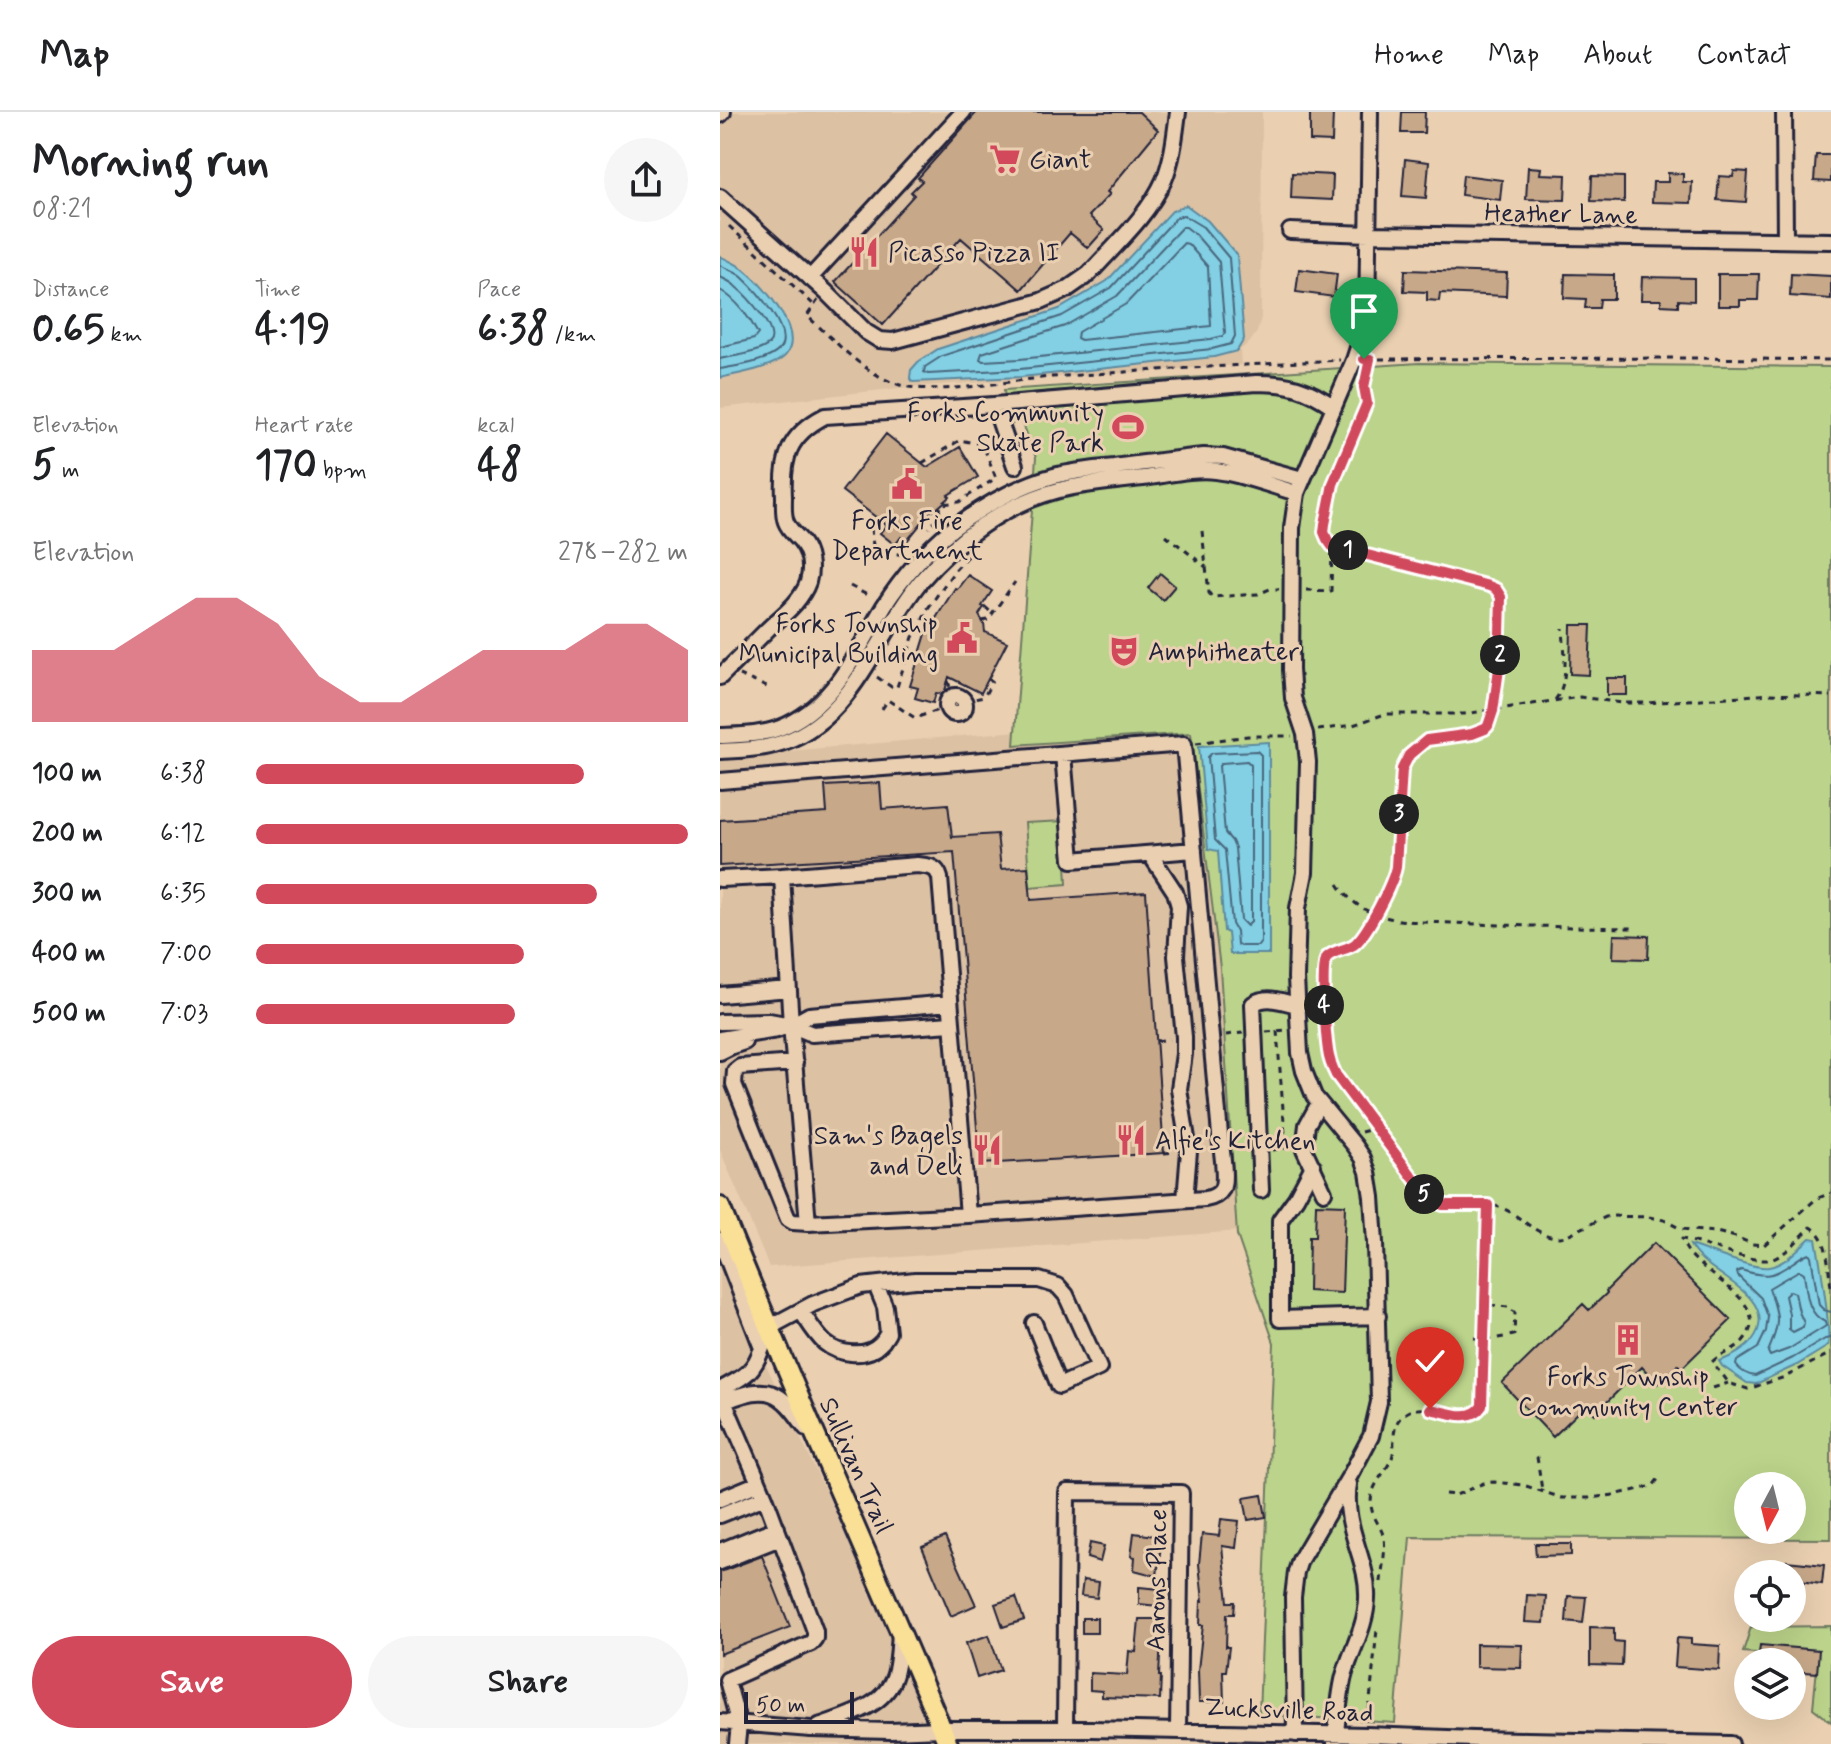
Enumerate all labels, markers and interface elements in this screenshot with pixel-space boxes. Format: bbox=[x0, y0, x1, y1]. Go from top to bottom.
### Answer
text: Map bbox=[40, 31, 110, 80]
text: Home bbox=[1374, 37, 1444, 74]
text: Map bbox=[1488, 37, 1539, 74]
text: About bbox=[1583, 37, 1652, 74]
text: Contact bbox=[1696, 37, 1791, 74]
text: Morning run bbox=[32, 134, 269, 192]
button: share bbox=[604, 138, 688, 222]
supermarket icon: Giant bbox=[988, 142, 1022, 176]
place label: Giant bbox=[1029, 144, 1091, 178]
text: 08:21 bbox=[32, 193, 92, 227]
street label: Heather Lane bbox=[1484, 197, 1638, 233]
restaurant icon: Picasso Pizza II bbox=[847, 235, 881, 269]
place label: Picasso Pizza II bbox=[888, 237, 1060, 271]
text: Distance bbox=[32, 276, 109, 304]
text: Time bbox=[255, 276, 301, 304]
text: Pace bbox=[477, 276, 521, 304]
pin bbox=[1330, 277, 1398, 359]
icon: arrive bbox=[1342, 289, 1386, 333]
text: 0.65 bbox=[32, 304, 104, 356]
text: 4:19 bbox=[255, 304, 330, 356]
text: 6:38 bbox=[477, 304, 549, 356]
text: km bbox=[104, 321, 143, 349]
text: /km bbox=[549, 321, 596, 349]
place label: Forks Community Skate Park bbox=[907, 397, 1104, 461]
sports icon: Forks Community Skate Park bbox=[1111, 410, 1145, 444]
text: Elevation bbox=[32, 412, 119, 440]
text: Heart rate bbox=[255, 412, 353, 440]
text: kcal bbox=[477, 412, 514, 440]
text: 5 bbox=[32, 440, 56, 492]
text: 170 bbox=[255, 440, 317, 492]
text: 48 bbox=[477, 440, 523, 492]
text: m bbox=[56, 457, 79, 485]
text: bpm bbox=[317, 457, 367, 485]
public building icon: Forks Fire Department bbox=[890, 467, 924, 501]
place label: Forks Fire Department bbox=[832, 505, 982, 569]
pin: 1 bbox=[1328, 530, 1368, 570]
text: Elevation bbox=[32, 536, 134, 570]
text: 278–282 m bbox=[558, 536, 688, 570]
text: 1 bbox=[1343, 536, 1353, 564]
place label: Forks Township Municipal Building bbox=[739, 608, 938, 672]
public building icon: Forks Township Municipal Building bbox=[945, 621, 979, 655]
theatre icon: Amphitheater bbox=[1107, 634, 1141, 668]
pin: 2 bbox=[1480, 635, 1520, 675]
place label: Amphitheater bbox=[1148, 636, 1299, 670]
text: 2 bbox=[1495, 641, 1505, 669]
text: 100 m bbox=[32, 757, 102, 791]
text: 6:38 bbox=[160, 757, 206, 791]
pin: 3 bbox=[1379, 794, 1419, 834]
text: 3 bbox=[1394, 800, 1404, 828]
text: 200 m bbox=[32, 817, 103, 851]
text: 6:12 bbox=[160, 817, 206, 851]
text: 300 m bbox=[32, 877, 102, 911]
text: 6:35 bbox=[160, 877, 206, 911]
text: 400 m bbox=[32, 937, 105, 971]
text: 7:00 bbox=[160, 937, 212, 971]
pin: 4 bbox=[1304, 985, 1344, 1025]
text: 4 bbox=[1318, 991, 1330, 1019]
text: 500 m bbox=[32, 997, 106, 1031]
text: 7:03 bbox=[160, 997, 208, 1031]
place label: Sam's Bagels and Deli bbox=[814, 1120, 963, 1184]
restaurant icon: Alfie's Kitchen bbox=[1114, 1123, 1148, 1157]
place label: Alfie's Kitchen bbox=[1155, 1125, 1315, 1159]
restaurant icon: Sam's Bagels and Deli bbox=[970, 1133, 1004, 1167]
pin: 5 bbox=[1404, 1174, 1444, 1214]
text: 5 bbox=[1417, 1180, 1431, 1208]
building icon: Forks Township Community Center bbox=[1611, 1323, 1645, 1357]
pin bbox=[1396, 1327, 1464, 1409]
icon: check bbox=[1408, 1339, 1452, 1383]
place label: Forks Township Community Center bbox=[1518, 1361, 1738, 1425]
street label: Sullivan Trail bbox=[810, 1393, 900, 1539]
north arrow bbox=[1734, 1472, 1806, 1544]
map controls bbox=[1734, 1472, 1806, 1720]
street label: Aarons Place bbox=[1140, 1508, 1176, 1652]
button: locate bbox=[1734, 1560, 1806, 1632]
button: Save bbox=[32, 1636, 352, 1728]
button: Share bbox=[368, 1636, 688, 1728]
button: layers bbox=[1734, 1648, 1806, 1720]
scale bar bbox=[744, 1688, 854, 1724]
street label: Zucksville Road bbox=[1204, 1691, 1374, 1731]
text: 50 m bbox=[756, 1692, 805, 1720]

